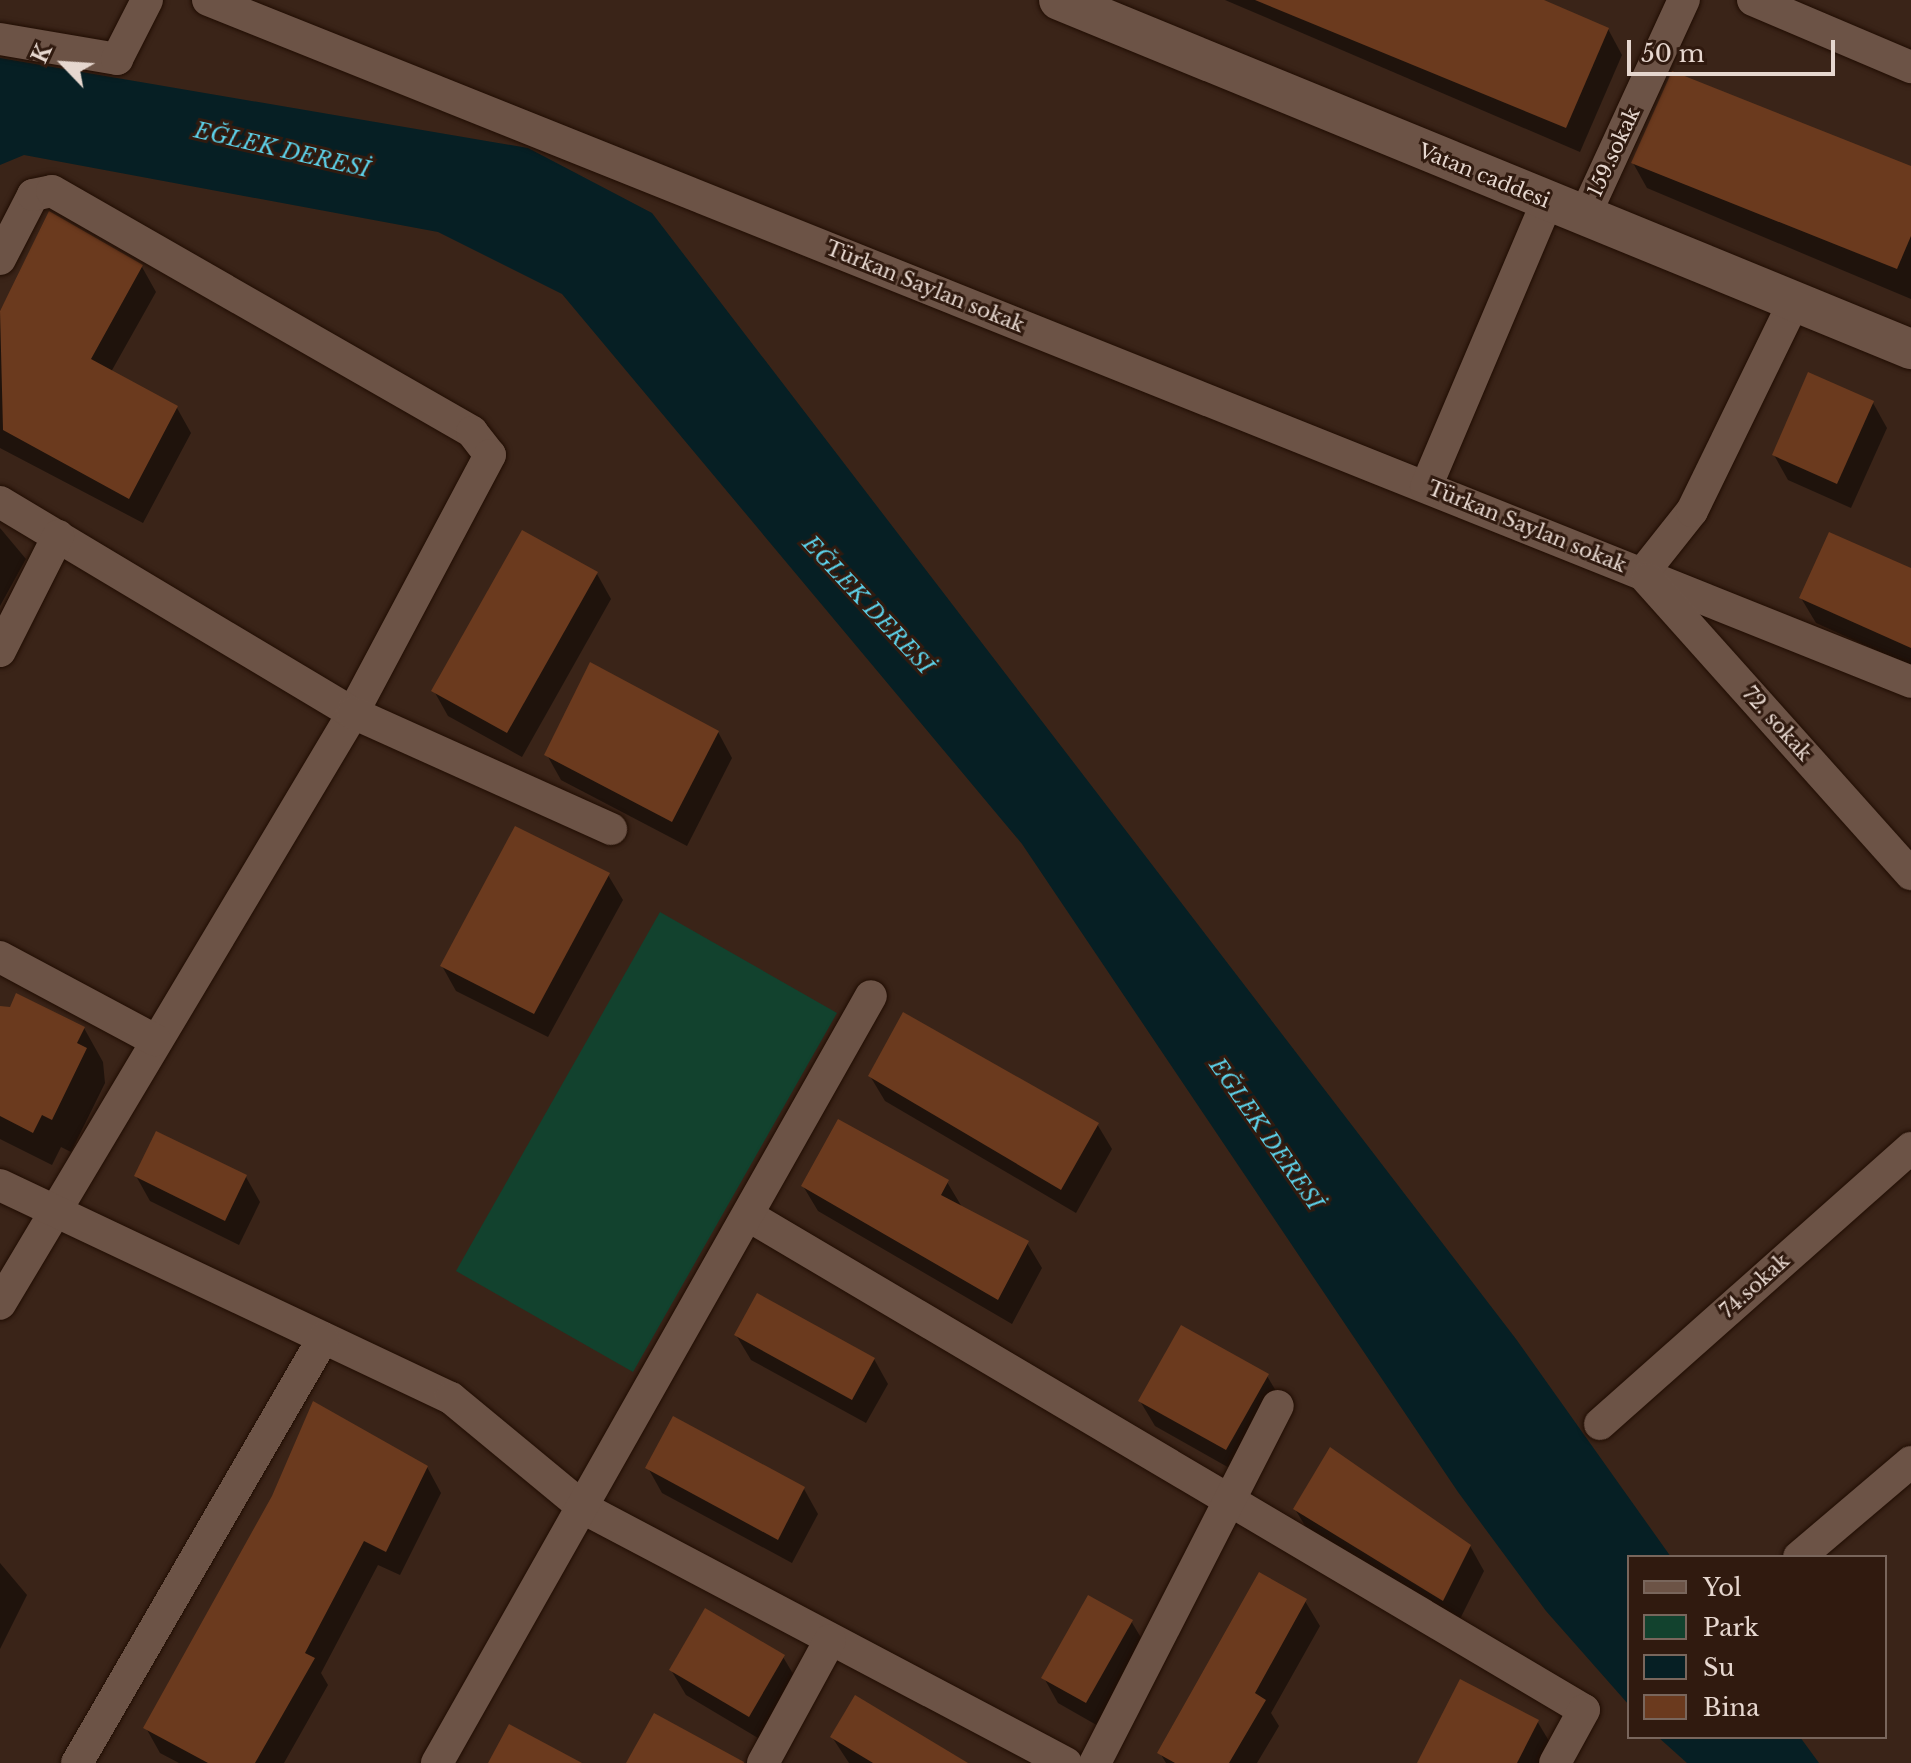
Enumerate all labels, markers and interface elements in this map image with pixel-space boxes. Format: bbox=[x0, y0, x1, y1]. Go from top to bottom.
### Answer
north arrow bbox=[24, 24, 104, 104]
scale bar bbox=[1631, 24, 1839, 74]
text: 50 m bbox=[1641, 39, 1704, 68]
text: K bbox=[26, 40, 58, 68]
street label: 159.sokak bbox=[1583, 104, 1645, 200]
water label: EĞLEK DERESİ bbox=[191, 117, 373, 183]
street label: Vatan caddesi bbox=[1415, 139, 1553, 213]
street label: Türkan Saylan sokak bbox=[822, 236, 1028, 338]
street label: Türkan Saylan sokak bbox=[1424, 476, 1630, 578]
water label: EĞLEK DERESİ bbox=[797, 530, 939, 680]
street label: 72. sokak bbox=[1738, 682, 1816, 766]
water label: EĞLEK DERESİ bbox=[1204, 1053, 1328, 1215]
street label: 74.sokak bbox=[1716, 1249, 1794, 1323]
legend bbox=[1627, 1555, 1887, 1739]
text: Yol bbox=[1703, 1573, 1742, 1602]
text: Park bbox=[1703, 1613, 1759, 1642]
text: Su bbox=[1703, 1653, 1735, 1682]
text: Bina bbox=[1703, 1693, 1759, 1722]

